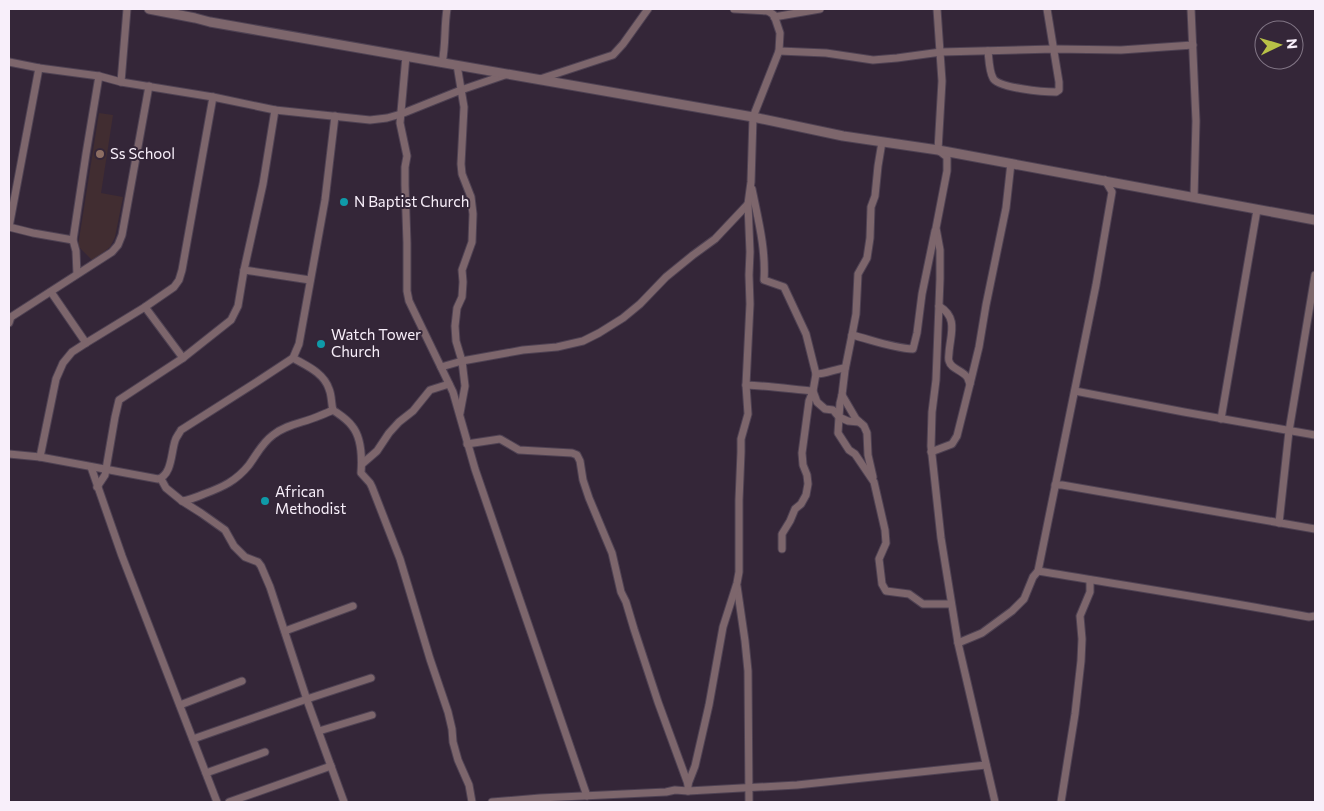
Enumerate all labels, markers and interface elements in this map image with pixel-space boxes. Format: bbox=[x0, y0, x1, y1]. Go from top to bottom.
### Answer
north arrow bbox=[1254, 20, 1304, 70]
text: N bbox=[1284, 38, 1301, 50]
place label: Ss School bbox=[110, 144, 175, 162]
marker: Ss School bbox=[94, 148, 106, 160]
place label: N Baptist Church bbox=[354, 192, 469, 210]
marker: N Baptist Church bbox=[338, 196, 350, 208]
place label: Watch Tower Church bbox=[331, 325, 421, 360]
marker: Watch Tower Church bbox=[315, 338, 327, 350]
place label: African Methodist bbox=[275, 482, 346, 517]
marker: African Methodist bbox=[259, 495, 271, 507]

